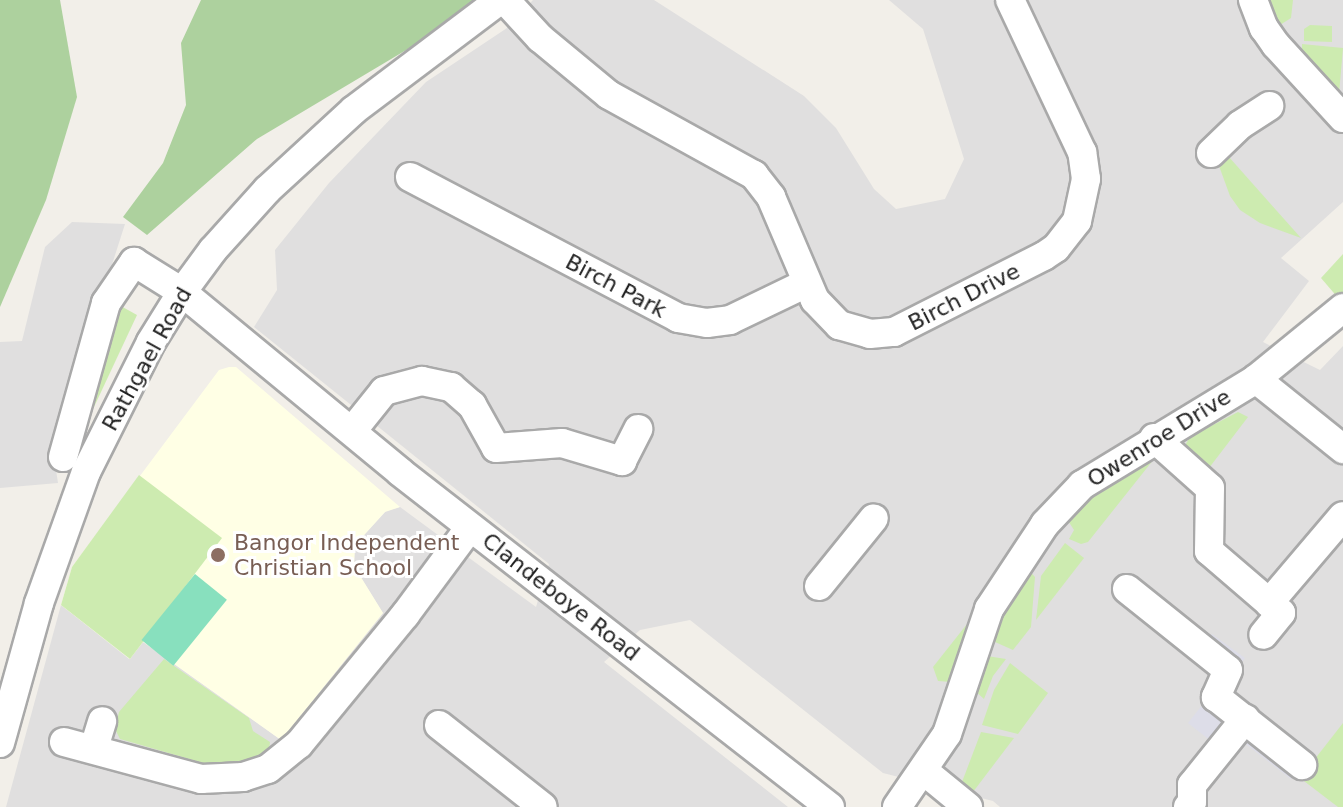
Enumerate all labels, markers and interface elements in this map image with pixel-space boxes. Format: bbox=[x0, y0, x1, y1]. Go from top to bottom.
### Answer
street label: Birch Park bbox=[561, 248, 671, 324]
street label: Birch Drive bbox=[904, 258, 1024, 336]
street label: Rathgael Road bbox=[97, 283, 197, 435]
street label: Owenroe Drive bbox=[1082, 383, 1236, 493]
street label: Clandeboye Road bbox=[477, 527, 645, 667]
place label: Bangor Independent Christian School bbox=[234, 529, 459, 580]
marker: Bangor Independent Christian School bbox=[209, 546, 227, 564]

